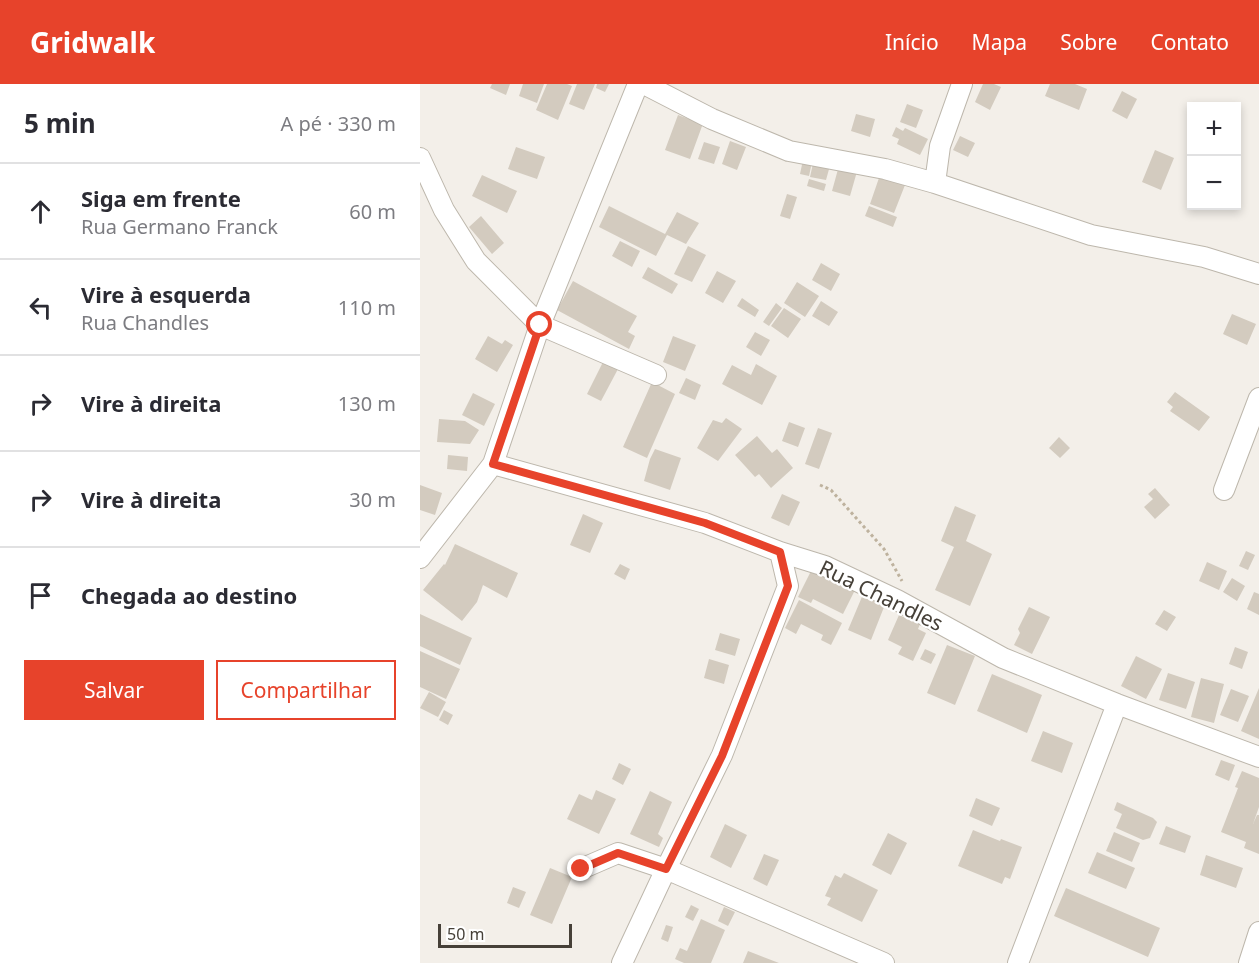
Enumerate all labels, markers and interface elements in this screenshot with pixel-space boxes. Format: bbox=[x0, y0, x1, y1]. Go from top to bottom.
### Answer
text: Gridwalk bbox=[30, 23, 155, 61]
text: Início bbox=[885, 28, 939, 56]
text: Mapa bbox=[972, 28, 1027, 56]
text: Sobre bbox=[1060, 28, 1117, 56]
text: Contato bbox=[1150, 28, 1229, 56]
map controls bbox=[1187, 102, 1241, 210]
button: + bbox=[1187, 102, 1241, 156]
text: 5 min bbox=[24, 105, 96, 141]
text: A pé · 330 m bbox=[280, 110, 396, 137]
button: − bbox=[1187, 156, 1241, 210]
text: Siga em frente bbox=[81, 183, 241, 213]
icon: ahead bbox=[24, 195, 57, 228]
text: 60 m bbox=[349, 198, 396, 225]
text: Rua Germano Franck bbox=[81, 213, 278, 240]
text: Vire à esquerda bbox=[81, 279, 251, 309]
icon: left bbox=[24, 291, 57, 324]
text: 110 m bbox=[338, 294, 396, 321]
text: Rua Chandles bbox=[81, 309, 209, 336]
route start bbox=[526, 311, 552, 337]
icon: right bbox=[24, 387, 57, 420]
text: Vire à direita bbox=[81, 388, 221, 418]
text: 130 m bbox=[338, 390, 396, 417]
icon: right bbox=[24, 483, 57, 516]
text: Vire à direita bbox=[81, 484, 221, 514]
text: 30 m bbox=[349, 486, 396, 513]
street label: Rua Chandles bbox=[815, 553, 948, 637]
icon: arrive bbox=[24, 579, 57, 612]
text: Chegada ao destino bbox=[81, 580, 297, 610]
button: Salvar bbox=[24, 660, 204, 720]
button: Compartilhar bbox=[216, 660, 396, 720]
route end bbox=[567, 855, 593, 881]
scale bar bbox=[438, 921, 572, 948]
text: 50 m bbox=[447, 923, 484, 945]

